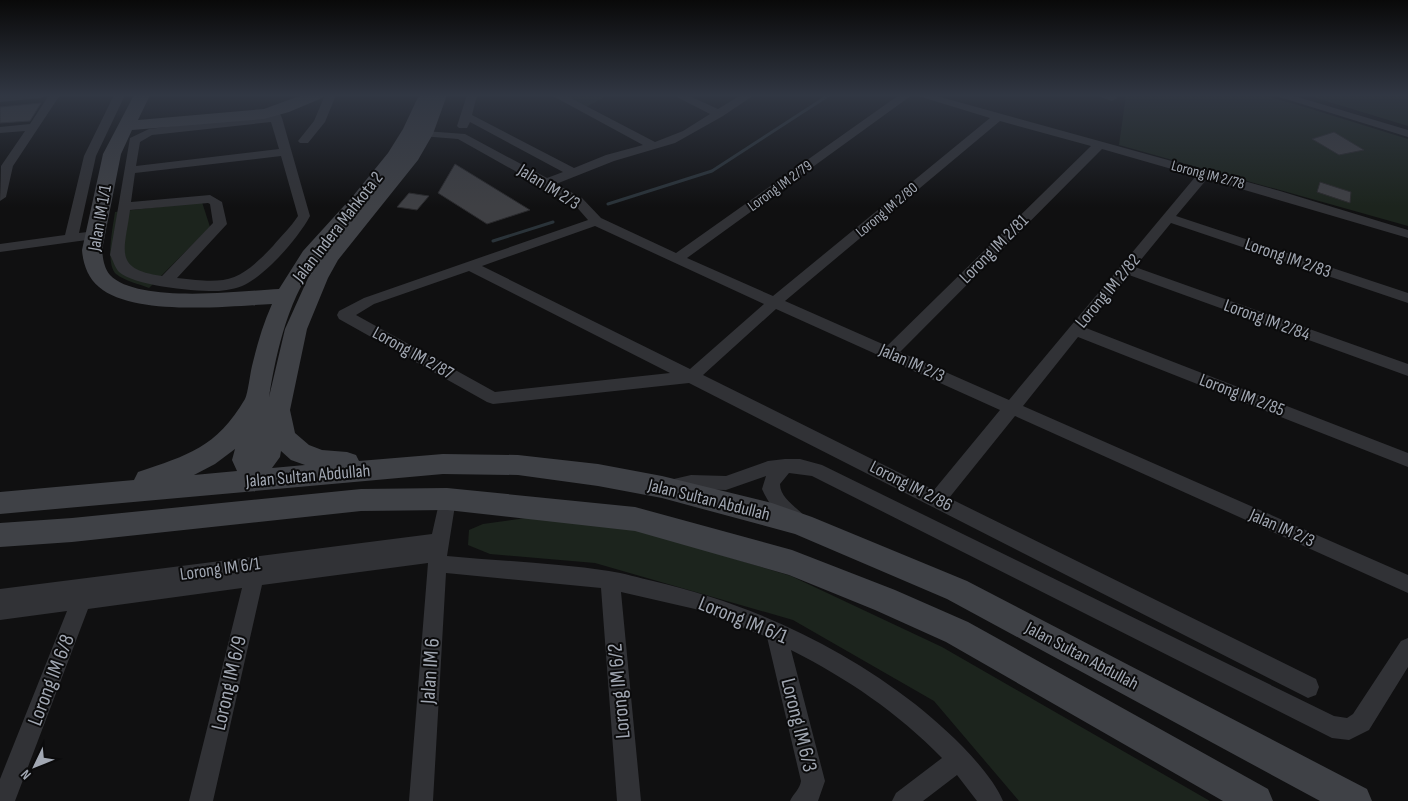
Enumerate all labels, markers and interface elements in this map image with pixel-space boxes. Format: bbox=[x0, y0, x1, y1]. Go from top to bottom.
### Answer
street label: Lorong IM 2/79 bbox=[744, 156, 816, 216]
street label: Lorong IM 2/78 bbox=[1169, 156, 1247, 194]
street label: Jalan IM 2/3 bbox=[513, 159, 584, 214]
street label: Jalan Indera Mahkota 2 bbox=[288, 168, 388, 287]
street label: Lorong IM 2/80 bbox=[852, 179, 922, 241]
street label: Jalan IM 1/1 bbox=[84, 183, 116, 254]
street label: Lorong IM 2/81 bbox=[955, 210, 1033, 288]
street label: Lorong IM 2/83 bbox=[1242, 233, 1334, 283]
street label: Lorong IM 2/82 bbox=[1071, 250, 1145, 332]
street label: Lorong IM 2/84 bbox=[1221, 295, 1313, 345]
street label: Lorong IM 2/87 bbox=[369, 322, 458, 384]
street label: Jalan IM 2/3 bbox=[875, 339, 948, 387]
street label: Lorong IM 2/85 bbox=[1197, 369, 1287, 421]
street label: Lorong IM 2/86 bbox=[866, 456, 956, 516]
street label: Jalan Sultan Abdullah bbox=[244, 460, 371, 492]
street label: Jalan Sultan Abdullah bbox=[645, 474, 772, 525]
street label: Jalan IM 2/3 bbox=[1245, 504, 1318, 552]
street label: Lorong IM 6/1 bbox=[179, 553, 262, 585]
street label: Lorong IM 6/1 bbox=[695, 591, 792, 649]
street label: Jalan Sultan Abdullah bbox=[1021, 617, 1142, 695]
street label: Lorong IM 6/8 bbox=[22, 631, 80, 729]
street label: Lorong IM 6/9 bbox=[206, 633, 252, 733]
street label: Jalan IM 6 bbox=[415, 637, 445, 706]
street label: Lorong IM 6/2 bbox=[602, 642, 636, 740]
street label: Lorong IM 6/3 bbox=[775, 676, 823, 774]
north arrow bbox=[10, 741, 60, 791]
text: N bbox=[17, 766, 35, 783]

